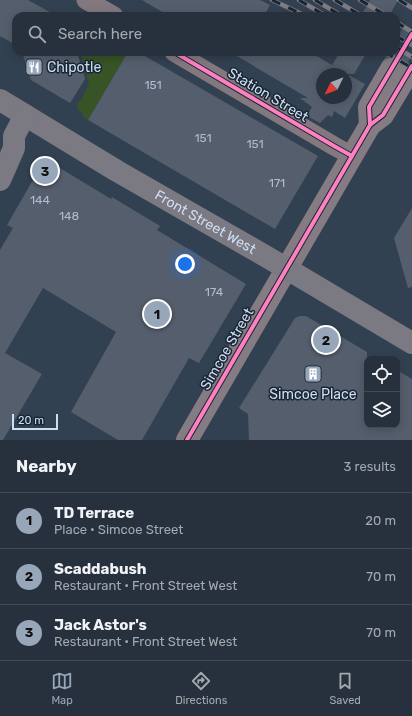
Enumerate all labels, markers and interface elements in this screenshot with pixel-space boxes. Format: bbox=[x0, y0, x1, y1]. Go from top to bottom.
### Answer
search box bbox=[12, 12, 400, 56]
icon: search bbox=[26, 23, 48, 45]
text: Search here bbox=[58, 25, 142, 43]
restaurant icon: Chipotle bbox=[24, 57, 44, 77]
place label: Chipotle bbox=[47, 59, 101, 76]
street label: Station Street bbox=[225, 64, 312, 126]
north arrow bbox=[316, 68, 352, 104]
house number: 151 bbox=[144, 78, 162, 92]
house number: 151 bbox=[194, 131, 212, 145]
house number: 151 bbox=[246, 137, 264, 151]
pin: 3 bbox=[32, 156, 58, 186]
house number: 171 bbox=[269, 176, 285, 190]
street label: Front Street West bbox=[152, 186, 260, 258]
house number: 144 bbox=[30, 193, 51, 207]
house number: 148 bbox=[59, 209, 79, 223]
your location bbox=[175, 254, 195, 274]
house number: 174 bbox=[205, 285, 224, 299]
pin: 1 bbox=[144, 299, 170, 329]
street label: Simcoe Street bbox=[197, 304, 258, 393]
pin: 2 bbox=[313, 325, 339, 355]
map controls bbox=[364, 356, 400, 428]
button: locate bbox=[364, 356, 400, 392]
building icon: Simcoe Place bbox=[303, 364, 323, 384]
place label: Simcoe Place bbox=[269, 386, 357, 403]
button: layers bbox=[364, 392, 400, 428]
scale bar bbox=[12, 412, 58, 431]
text: 20 m bbox=[18, 414, 44, 427]
text: Nearby bbox=[16, 456, 77, 476]
text: 3 results bbox=[344, 459, 396, 474]
text: TD Terrace bbox=[54, 504, 134, 522]
text: 1 bbox=[26, 513, 32, 528]
text: 20 m bbox=[365, 513, 396, 528]
text: Place · Simcoe Street bbox=[54, 522, 183, 537]
text: Scaddabush bbox=[54, 560, 147, 578]
text: 2 bbox=[25, 569, 33, 584]
text: 70 m bbox=[366, 569, 396, 584]
text: Restaurant · Front Street West bbox=[54, 578, 237, 593]
text: Jack Astor's bbox=[54, 616, 147, 634]
text: 3 bbox=[25, 625, 33, 640]
text: 70 m bbox=[366, 625, 396, 640]
text: Restaurant · Front Street West bbox=[54, 634, 237, 649]
tab: Map bbox=[51, 670, 73, 707]
tab: Directions bbox=[175, 670, 227, 707]
tab: Saved bbox=[330, 670, 361, 707]

